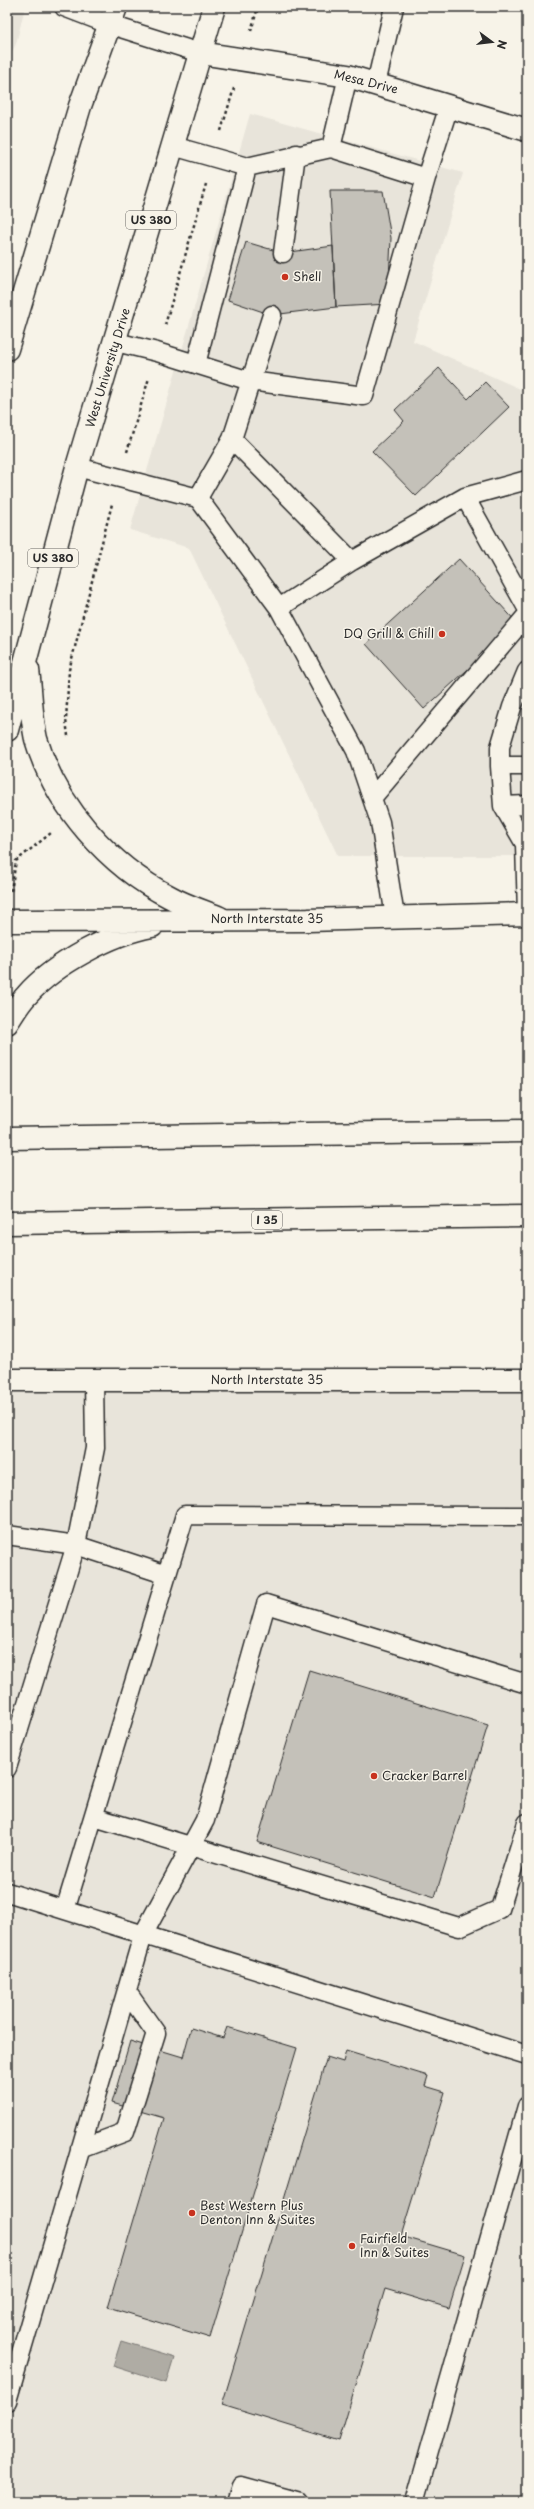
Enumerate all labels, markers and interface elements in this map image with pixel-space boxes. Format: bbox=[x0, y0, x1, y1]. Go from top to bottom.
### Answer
north arrow bbox=[472, 22, 512, 62]
text: N bbox=[493, 38, 511, 51]
street label: Mesa Drive bbox=[332, 64, 400, 98]
road number: US 380 bbox=[126, 211, 176, 229]
place label: Shell bbox=[293, 267, 321, 285]
marker: Shell bbox=[280, 272, 290, 282]
street label: West University Drive bbox=[80, 306, 134, 430]
road number: US 380 bbox=[28, 549, 78, 567]
place label: DQ Grill & Chill bbox=[343, 624, 434, 642]
marker: DQ Grill & Chill bbox=[437, 629, 447, 639]
street label: North Interstate 35 bbox=[211, 909, 323, 927]
road number: I 35 bbox=[252, 1211, 282, 1229]
street label: North Interstate 35 bbox=[211, 1370, 323, 1388]
place label: Cracker Barrel bbox=[382, 1766, 467, 1784]
marker: Cracker Barrel bbox=[369, 1771, 379, 1781]
place label: Best Western Plus Denton Inn & Suites bbox=[200, 2196, 315, 2228]
marker: Best Western Plus Denton Inn & Suites bbox=[187, 2208, 197, 2218]
place label: Fairfield Inn & Suites bbox=[360, 2229, 429, 2261]
marker: Fairfield Inn & Suites bbox=[347, 2241, 357, 2251]

